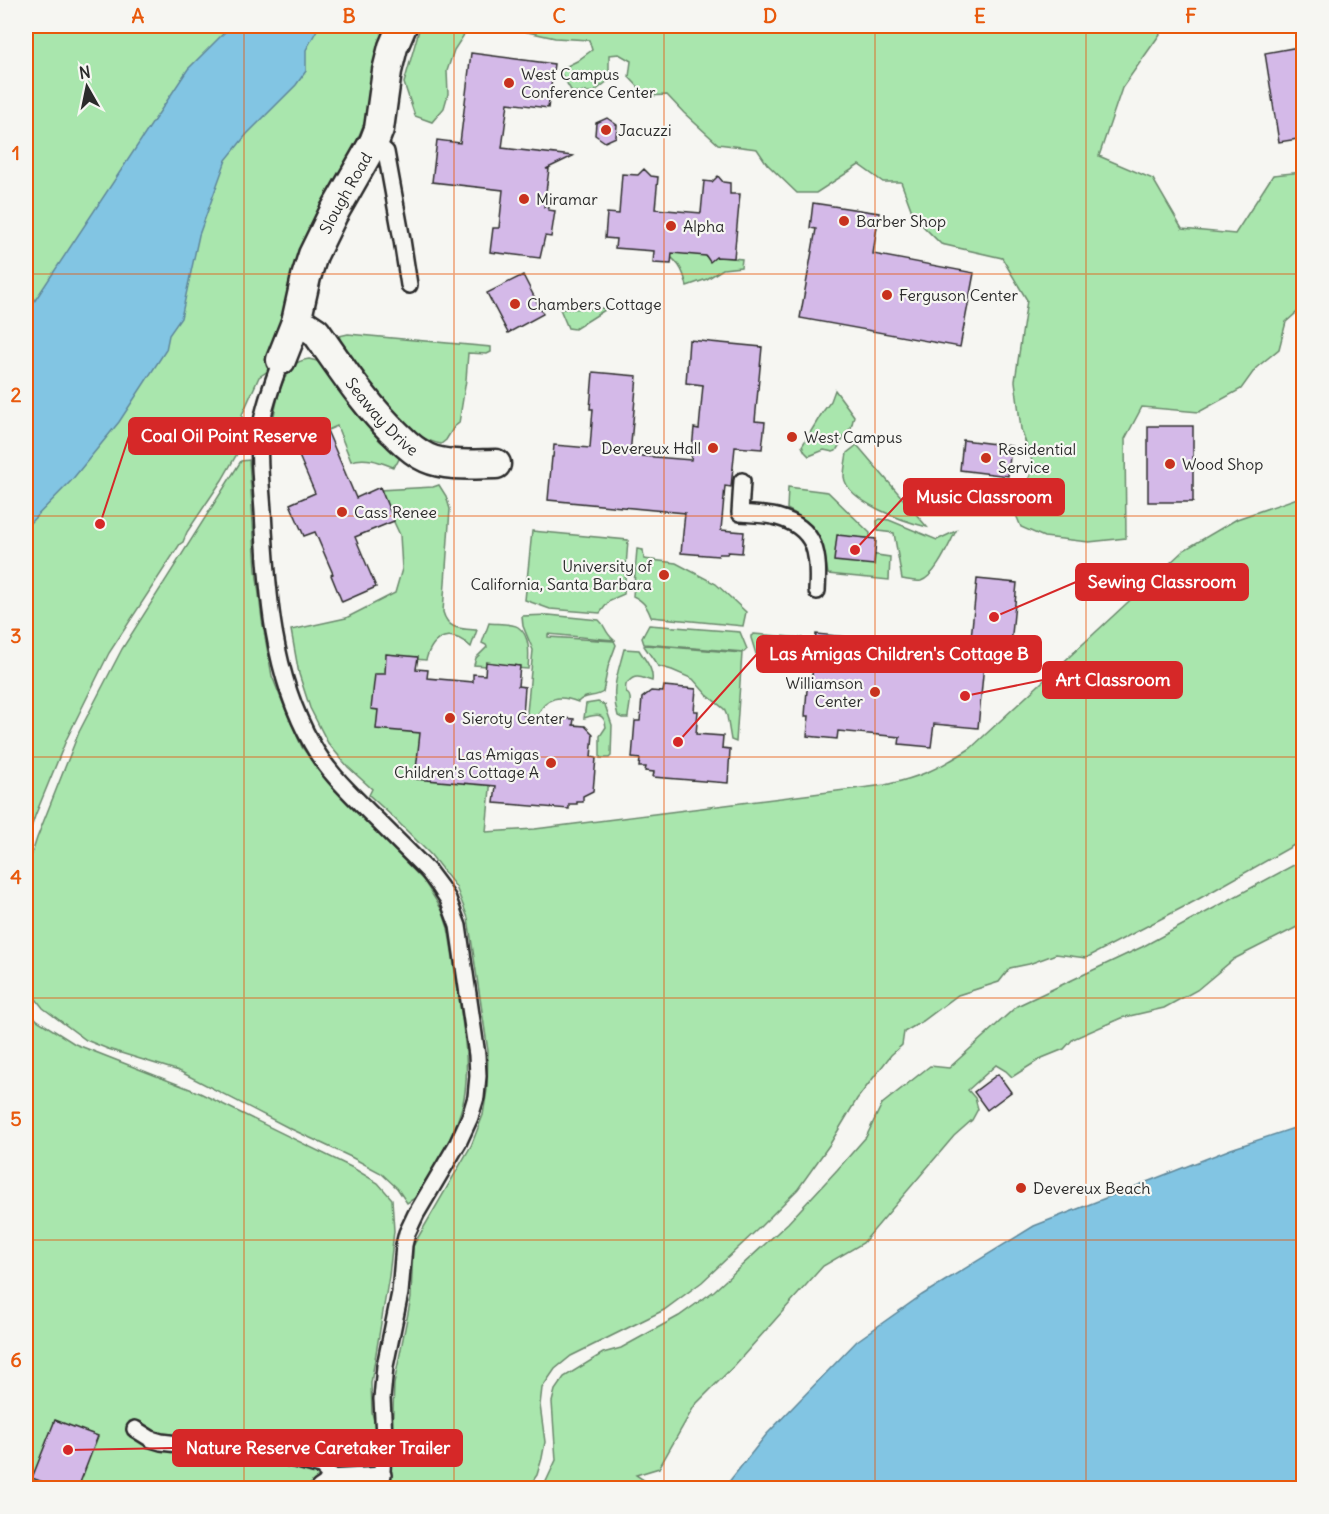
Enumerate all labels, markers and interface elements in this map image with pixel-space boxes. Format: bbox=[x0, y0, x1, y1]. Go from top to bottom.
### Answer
text: A bbox=[132, 3, 145, 28]
text: B bbox=[342, 3, 356, 28]
text: C bbox=[552, 3, 566, 28]
text: D bbox=[763, 3, 777, 28]
text: E bbox=[974, 3, 986, 28]
text: F bbox=[1185, 3, 1197, 28]
north arrow bbox=[57, 57, 117, 117]
text: N bbox=[78, 61, 92, 83]
place label: West Campus Conference Center bbox=[521, 64, 656, 102]
marker: West Campus Conference Center bbox=[502, 76, 516, 90]
place label: Jacuzzi bbox=[618, 120, 672, 140]
marker: Jacuzzi bbox=[599, 123, 613, 137]
text: 1 bbox=[12, 140, 20, 165]
street label: Slough Road bbox=[315, 149, 376, 237]
place label: Miramar bbox=[536, 189, 598, 209]
marker: Miramar bbox=[517, 192, 531, 206]
place label: Barber Shop bbox=[856, 211, 946, 231]
marker: Barber Shop bbox=[837, 214, 851, 228]
place label: Alpha bbox=[683, 216, 724, 236]
marker: Alpha bbox=[664, 219, 678, 233]
place label: Ferguson Center bbox=[899, 285, 1018, 305]
marker: Ferguson Center bbox=[880, 288, 894, 302]
place label: Chambers Cottage bbox=[527, 294, 662, 314]
marker: Chambers Cottage bbox=[508, 297, 522, 311]
street label: Seaway Drive bbox=[341, 373, 422, 460]
text: 2 bbox=[11, 382, 22, 407]
callout: Coal Oil Point Reserve bbox=[129, 418, 330, 454]
text: Coal Oil Point Reserve bbox=[141, 424, 317, 447]
place label: West Campus bbox=[804, 427, 902, 447]
marker: West Campus bbox=[785, 430, 799, 444]
place label: Devereux Hall bbox=[601, 438, 701, 458]
place label: Residential Service bbox=[998, 439, 1076, 477]
marker: Devereux Hall bbox=[706, 441, 720, 455]
marker: Residential Service bbox=[979, 451, 993, 465]
place label: Wood Shop bbox=[1182, 454, 1263, 474]
marker: Wood Shop bbox=[1163, 457, 1177, 471]
callout: Music Classroom bbox=[904, 479, 1064, 515]
text: Music Classroom bbox=[916, 485, 1052, 508]
place label: Cass Renee bbox=[354, 502, 437, 522]
marker: Cass Renee bbox=[335, 505, 349, 519]
place label: University of California, Santa Barbara bbox=[470, 556, 653, 594]
callout: Sewing Classroom bbox=[1076, 564, 1248, 600]
marker: University of California, Santa Barbara bbox=[657, 568, 671, 582]
text: Sewing Classroom bbox=[1088, 570, 1236, 593]
text: 3 bbox=[10, 623, 22, 648]
callout: Las Amigas Children's Cottage B bbox=[757, 636, 1041, 672]
text: Las Amigas Children's Cottage B bbox=[769, 642, 1029, 665]
callout: Art Classroom bbox=[1043, 662, 1182, 698]
text: Art Classroom bbox=[1056, 668, 1171, 691]
place label: Williamson Center bbox=[785, 673, 863, 711]
marker: Williamson Center bbox=[868, 685, 882, 699]
place label: Sieroty Center bbox=[462, 708, 565, 728]
marker: Sieroty Center bbox=[443, 711, 457, 725]
place label: Las Amigas Children's Cottage A bbox=[394, 744, 539, 782]
marker: Las Amigas Children's Cottage A bbox=[544, 756, 558, 770]
text: 4 bbox=[10, 864, 22, 889]
text: 5 bbox=[10, 1106, 22, 1131]
place label: Devereux Beach bbox=[1033, 1178, 1151, 1198]
marker: Devereux Beach bbox=[1014, 1181, 1028, 1195]
text: 6 bbox=[10, 1347, 22, 1372]
callout: Nature Reserve Caretaker Trailer bbox=[173, 1430, 462, 1466]
text: Nature Reserve Caretaker Trailer bbox=[186, 1436, 451, 1459]

